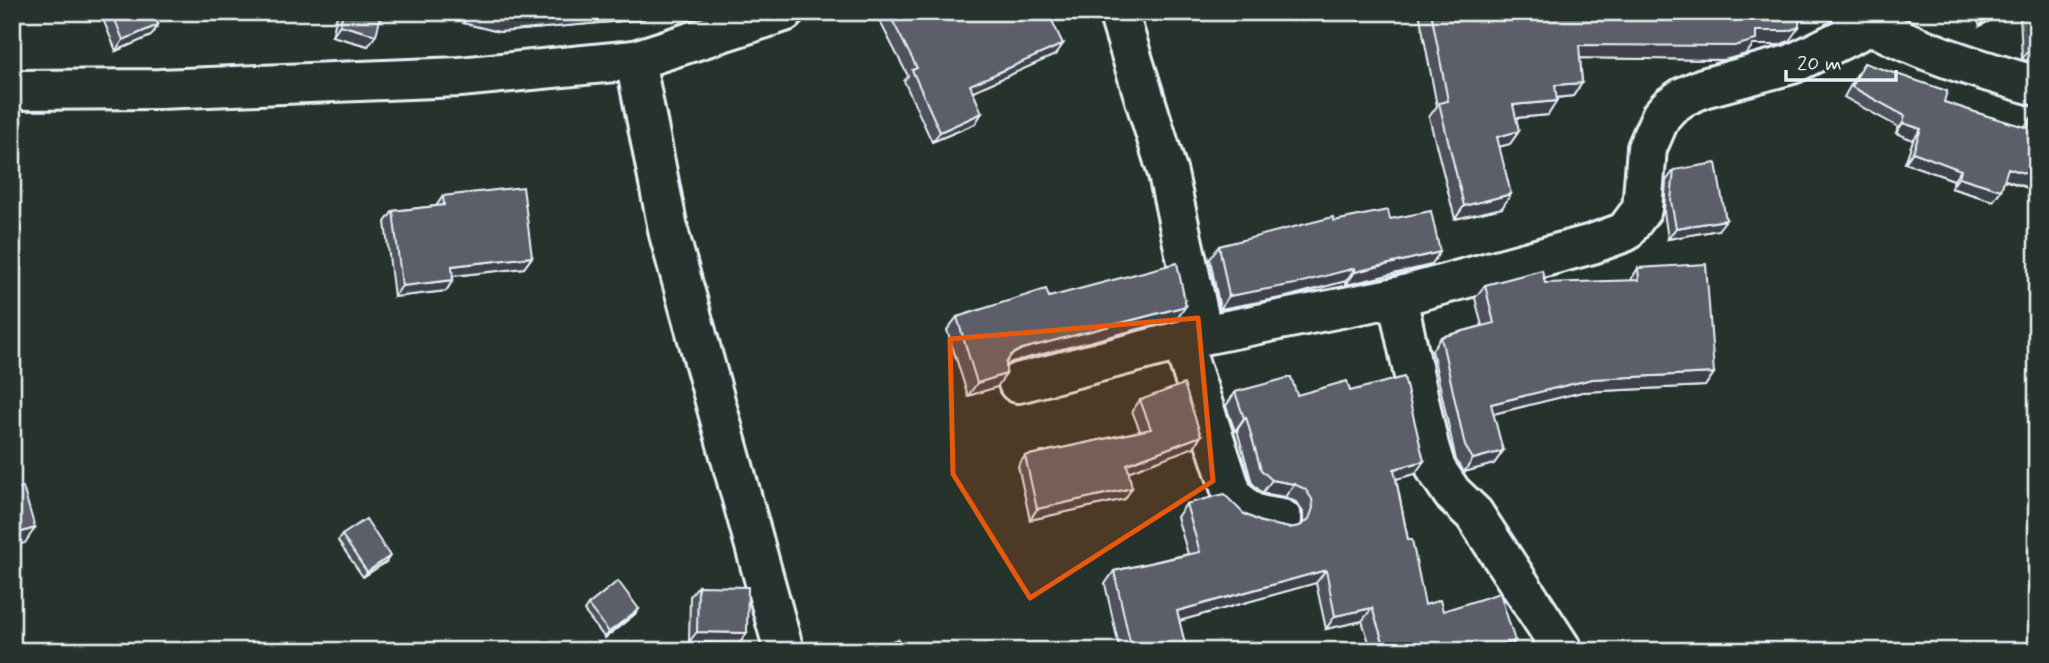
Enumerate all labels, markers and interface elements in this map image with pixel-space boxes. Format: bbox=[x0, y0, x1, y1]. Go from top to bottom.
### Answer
scale bar bbox=[1786, 38, 1897, 82]
text: 20 m bbox=[1797, 50, 1842, 78]

